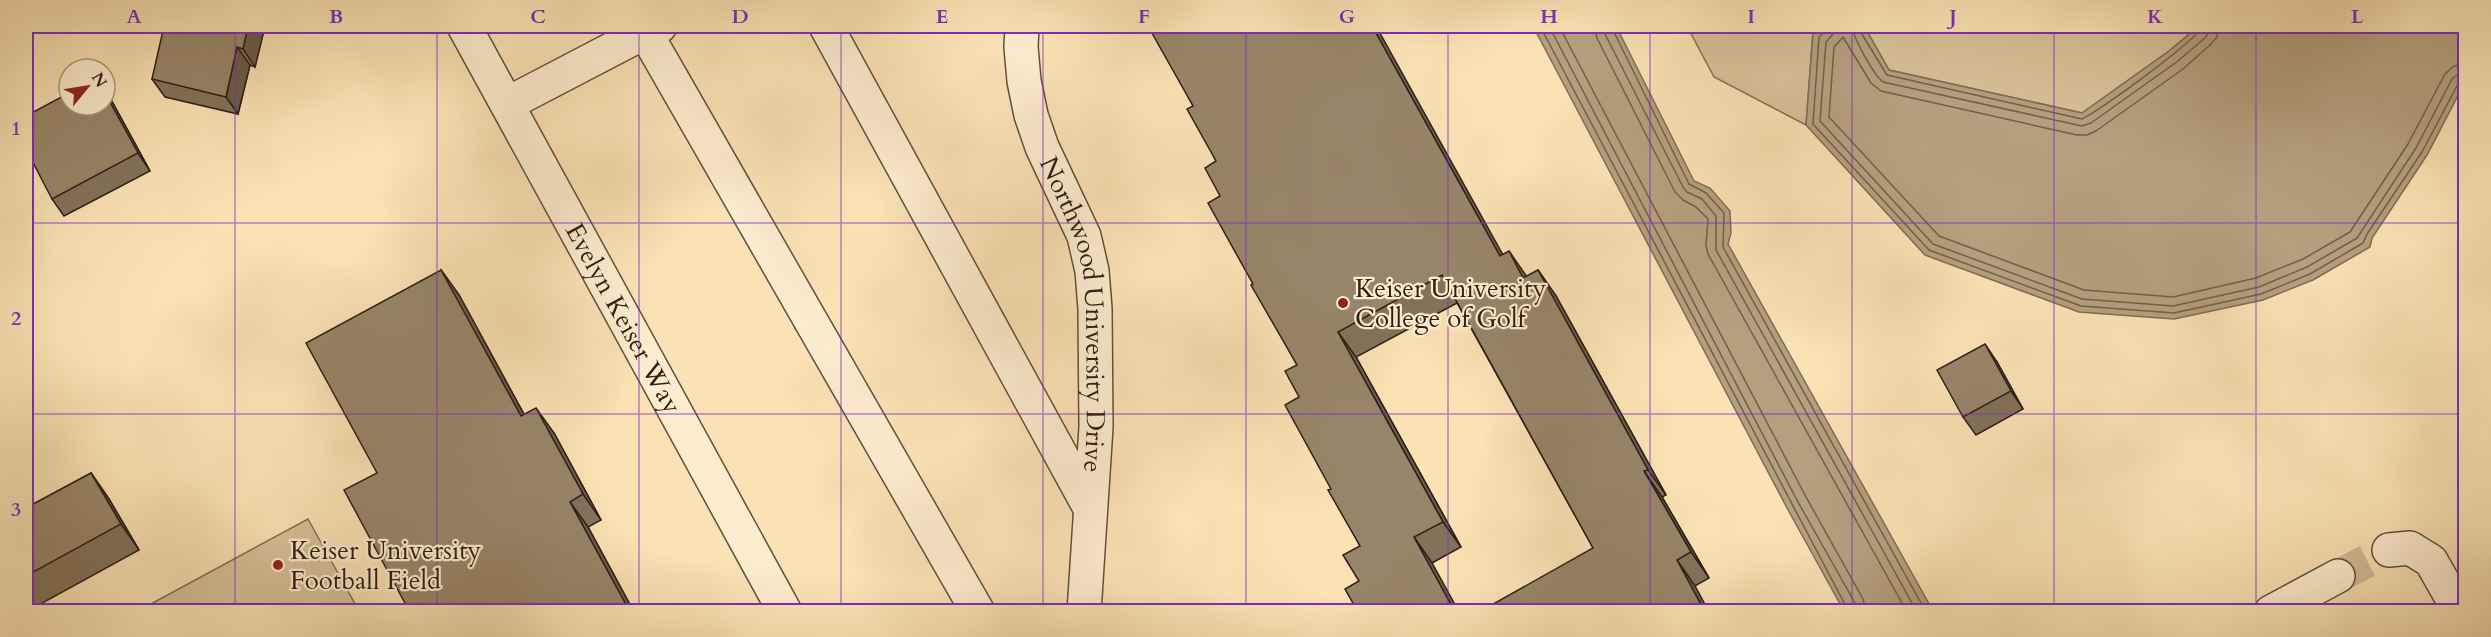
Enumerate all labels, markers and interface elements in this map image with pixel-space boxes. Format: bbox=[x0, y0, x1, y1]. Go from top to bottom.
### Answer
text: A bbox=[126, 3, 142, 30]
text: B bbox=[329, 3, 343, 30]
text: C bbox=[530, 3, 546, 30]
text: D bbox=[731, 3, 749, 30]
text: E bbox=[936, 3, 948, 30]
text: F bbox=[1138, 3, 1150, 30]
text: G bbox=[1339, 3, 1355, 30]
text: H bbox=[1540, 3, 1558, 30]
text: I bbox=[1747, 3, 1755, 30]
text: J bbox=[1946, 3, 1957, 30]
text: K bbox=[2147, 3, 2164, 30]
text: L bbox=[2351, 3, 2364, 30]
north arrow bbox=[57, 57, 117, 117]
text: N bbox=[86, 68, 112, 92]
text: 1 bbox=[11, 115, 21, 142]
street label: Northwood University Drive bbox=[1031, 151, 1113, 474]
street label: Evelyn Keiser Way bbox=[557, 217, 690, 420]
place label: Keiser University College of Golf bbox=[1355, 271, 1546, 336]
marker: Keiser University College of Golf bbox=[1336, 296, 1350, 310]
text: 2 bbox=[11, 305, 21, 332]
text: 3 bbox=[11, 496, 21, 523]
place label: Keiser University Football Field bbox=[290, 533, 481, 598]
marker: Keiser University Football Field bbox=[271, 558, 285, 572]

